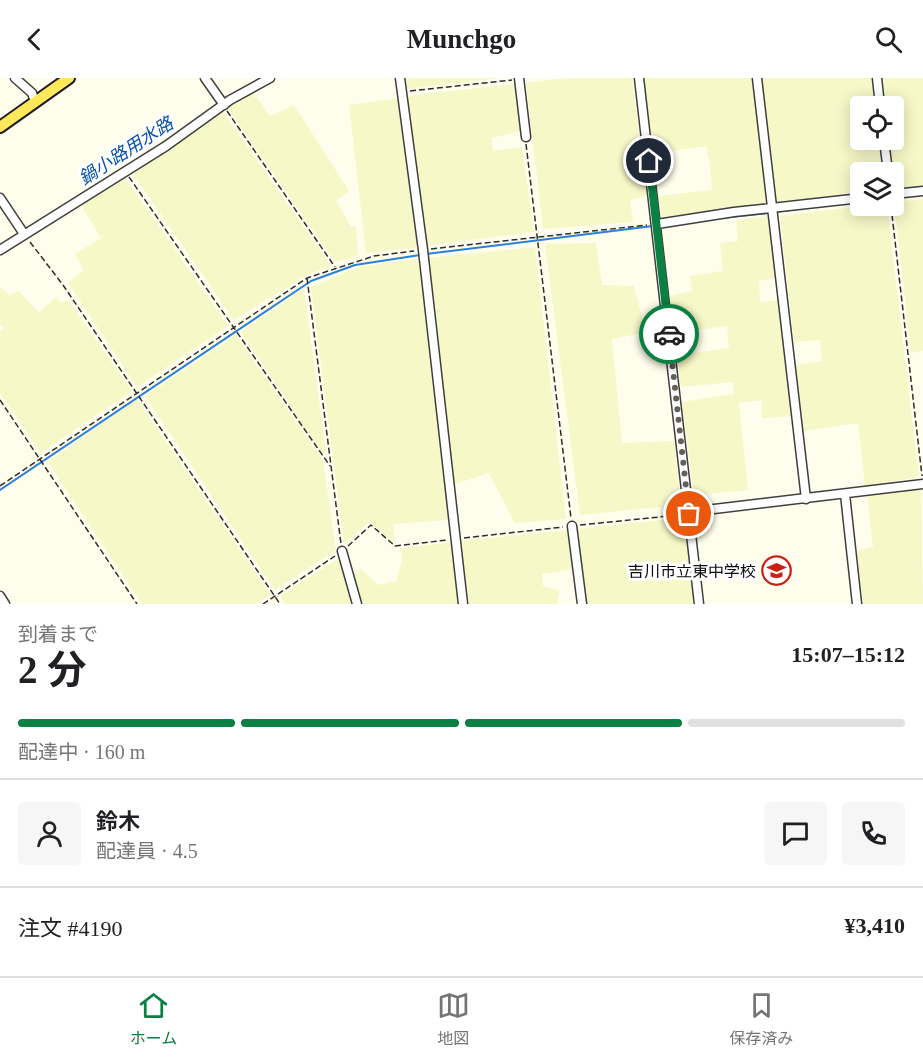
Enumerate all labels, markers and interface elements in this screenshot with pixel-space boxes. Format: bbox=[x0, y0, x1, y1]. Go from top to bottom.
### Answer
icon: back bbox=[18, 23, 51, 56]
icon: search bbox=[872, 23, 905, 56]
text: Munchgo bbox=[407, 24, 516, 54]
map controls bbox=[850, 96, 904, 216]
button: locate bbox=[850, 96, 904, 150]
water label: 鍋小路用水路 bbox=[75, 112, 178, 189]
pin bbox=[623, 135, 674, 186]
icon: home bbox=[632, 144, 665, 177]
button: layers bbox=[850, 162, 904, 216]
courier bbox=[639, 304, 699, 364]
icon: car bbox=[653, 318, 686, 351]
pin bbox=[663, 488, 714, 539]
icon: bag bbox=[672, 497, 705, 530]
school or university icon: 吉川市立東中学校 bbox=[761, 555, 793, 587]
place label: 吉川市立東中学校 bbox=[628, 563, 756, 580]
text: 到着まで bbox=[18, 623, 98, 645]
text: 15:07–15:12 bbox=[791, 642, 905, 667]
text: 2 分 bbox=[18, 648, 86, 691]
text: 配達中 · 160 m bbox=[18, 741, 145, 763]
button: person bbox=[18, 802, 81, 865]
button: chat bbox=[764, 802, 827, 865]
button: phone bbox=[842, 802, 905, 865]
text: 鈴木 bbox=[96, 809, 140, 834]
text: 配達員 · 4.5 bbox=[96, 840, 198, 862]
text: ¥3,410 bbox=[845, 913, 905, 938]
text: 注文 #4190 bbox=[18, 916, 123, 941]
tab: ホーム bbox=[130, 989, 177, 1049]
tab: 地図 bbox=[437, 989, 470, 1049]
tab: 保存済み bbox=[729, 989, 793, 1049]

